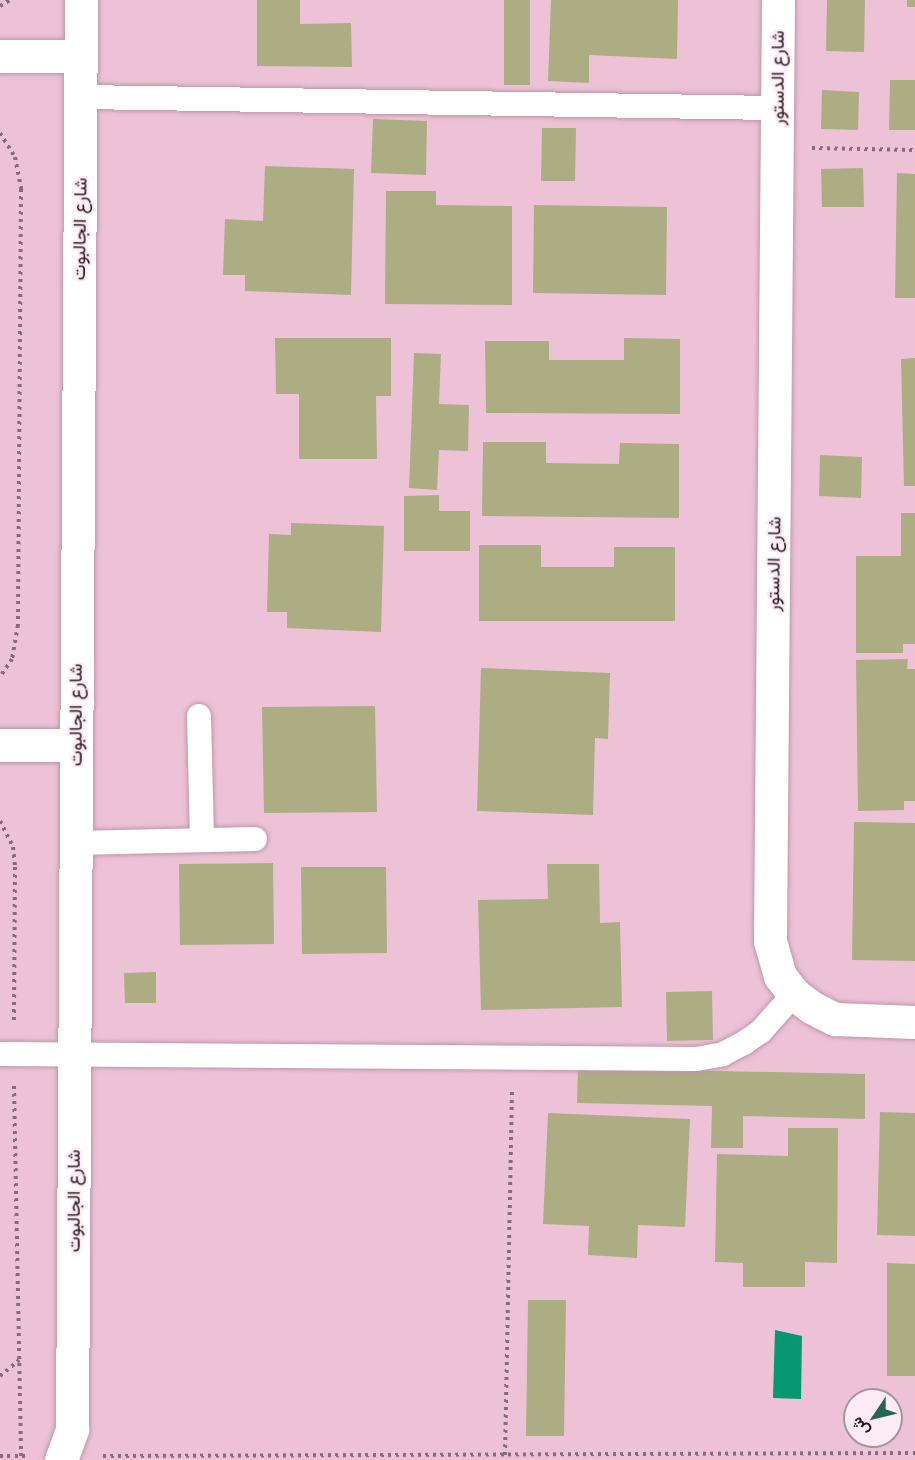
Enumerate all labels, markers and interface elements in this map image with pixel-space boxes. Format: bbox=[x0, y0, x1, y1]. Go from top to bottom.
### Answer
street label: شارع الدستور bbox=[767, 31, 789, 125]
street label: شارع الجالبوت bbox=[68, 178, 92, 280]
street label: شارع الدستور bbox=[762, 516, 786, 612]
street label: شارع الجالبوت bbox=[65, 664, 87, 766]
street label: شارع الجالبوت bbox=[63, 1150, 85, 1252]
north arrow bbox=[843, 1388, 903, 1448]
text: ش bbox=[846, 1414, 874, 1441]

